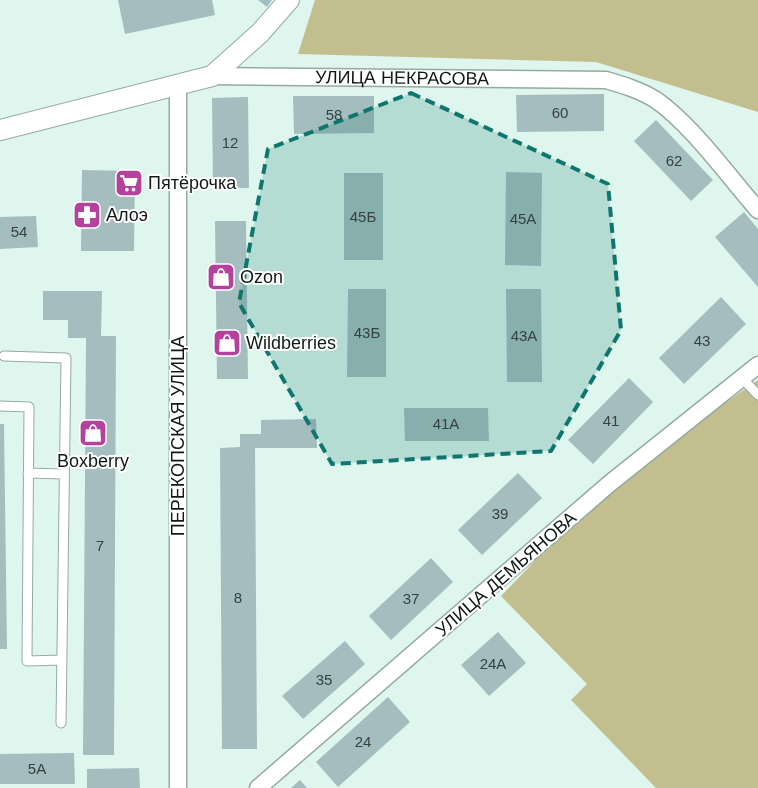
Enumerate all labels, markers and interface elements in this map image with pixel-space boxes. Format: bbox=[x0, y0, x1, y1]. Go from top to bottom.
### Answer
street label: УЛИЦА НЕКРАСОВА bbox=[315, 67, 489, 89]
house number: 60 bbox=[552, 104, 568, 121]
house number: 58 bbox=[326, 106, 342, 123]
house number: 12 bbox=[222, 134, 238, 151]
house number: 62 bbox=[666, 152, 682, 169]
supermarket icon: Пятёрочка bbox=[114, 168, 144, 198]
place label: Пятёрочка bbox=[148, 173, 237, 193]
pharmacy icon: Алоэ bbox=[72, 200, 102, 230]
place label: Алоэ bbox=[106, 205, 148, 225]
house number: 45Б bbox=[350, 208, 376, 225]
house number: 45А bbox=[510, 210, 536, 227]
house number: 54 bbox=[11, 223, 27, 240]
shop icon: Ozon bbox=[206, 262, 236, 292]
place label: Ozon bbox=[240, 267, 283, 287]
house number: 43Б bbox=[354, 324, 380, 341]
house number: 43А bbox=[511, 327, 537, 344]
shop icon: Wildberries bbox=[212, 328, 242, 358]
house number: 43 bbox=[694, 332, 710, 349]
place label: Wildberries bbox=[246, 333, 336, 353]
street label: ПЕРЕКОПСКАЯ УЛИЦА bbox=[168, 336, 188, 536]
house number: 41 bbox=[603, 412, 619, 429]
house number: 41А bbox=[433, 415, 459, 432]
shop icon: Boxberry bbox=[78, 418, 108, 448]
place label: Boxberry bbox=[57, 451, 129, 471]
house number: 39 bbox=[492, 505, 508, 522]
street label: УЛИЦА ДЕМЬЯНОВА bbox=[432, 508, 580, 640]
house number: 7 bbox=[96, 537, 104, 554]
house number: 8 bbox=[234, 589, 242, 606]
house number: 37 bbox=[403, 590, 419, 607]
house number: 24А bbox=[480, 655, 506, 672]
house number: 35 bbox=[316, 671, 332, 688]
house number: 24 bbox=[355, 733, 371, 750]
house number: 5А bbox=[28, 760, 46, 777]

